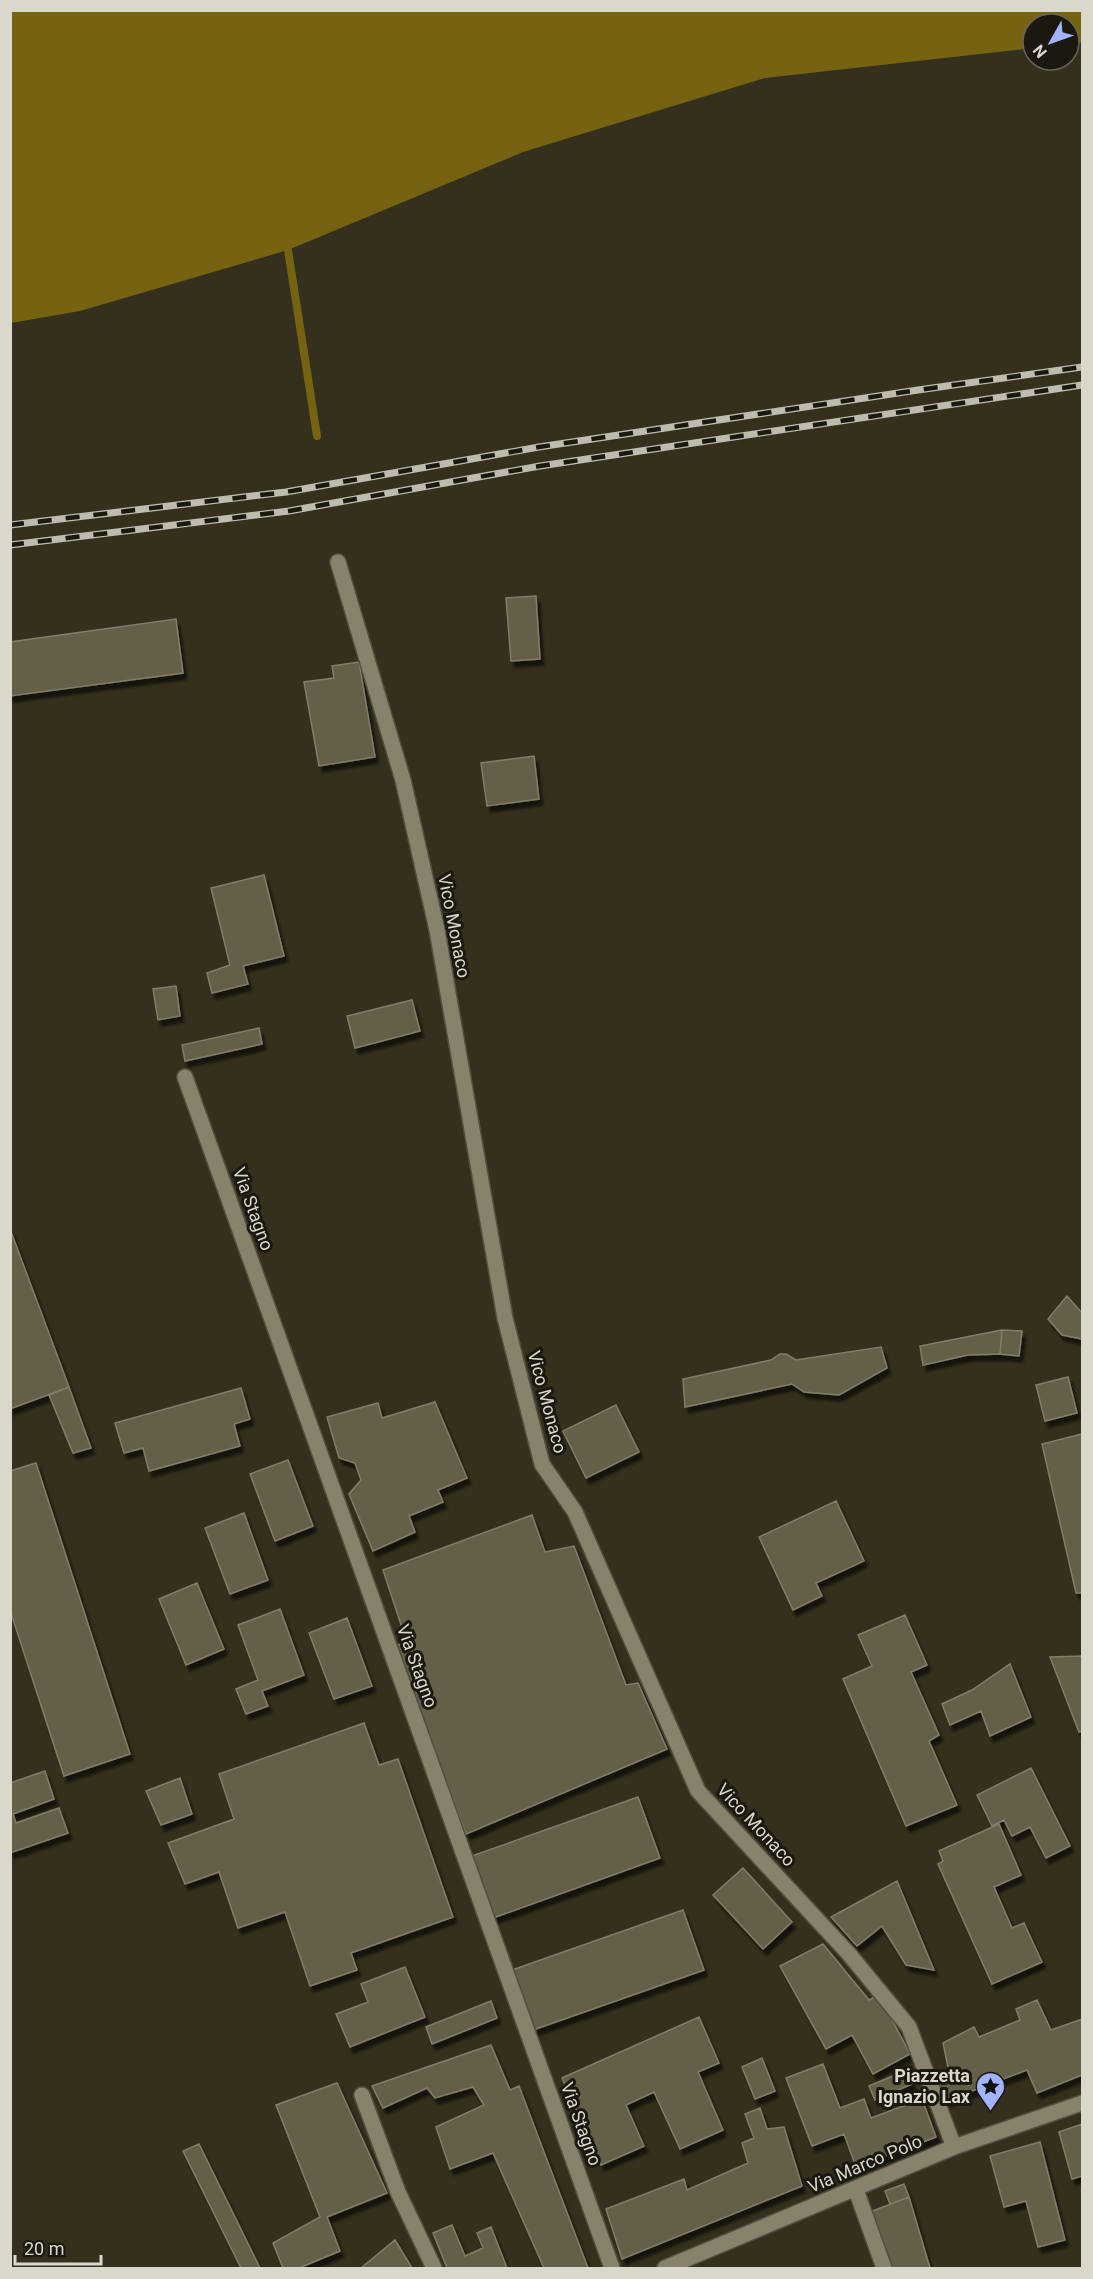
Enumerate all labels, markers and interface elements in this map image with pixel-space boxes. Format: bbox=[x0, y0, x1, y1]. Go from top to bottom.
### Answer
north arrow bbox=[1021, 12, 1081, 72]
text: N bbox=[1029, 41, 1051, 62]
street label: Vico Monaco bbox=[434, 872, 475, 980]
street label: Via Stagno bbox=[229, 1164, 278, 1253]
street label: Vico Monaco bbox=[524, 1348, 571, 1455]
street label: Via Stagno bbox=[393, 1621, 442, 1710]
street label: Vico Monaco bbox=[713, 1779, 800, 1870]
place label: Piazzetta Ignazio Lax bbox=[878, 2065, 971, 2107]
place icon: Piazzetta Ignazio Lax bbox=[975, 2070, 1007, 2112]
street label: Via Stagno bbox=[557, 2079, 606, 2168]
street label: Via Marco Polo bbox=[805, 2130, 925, 2197]
scale bar bbox=[15, 2228, 100, 2266]
text: 20 m bbox=[24, 2238, 64, 2259]

